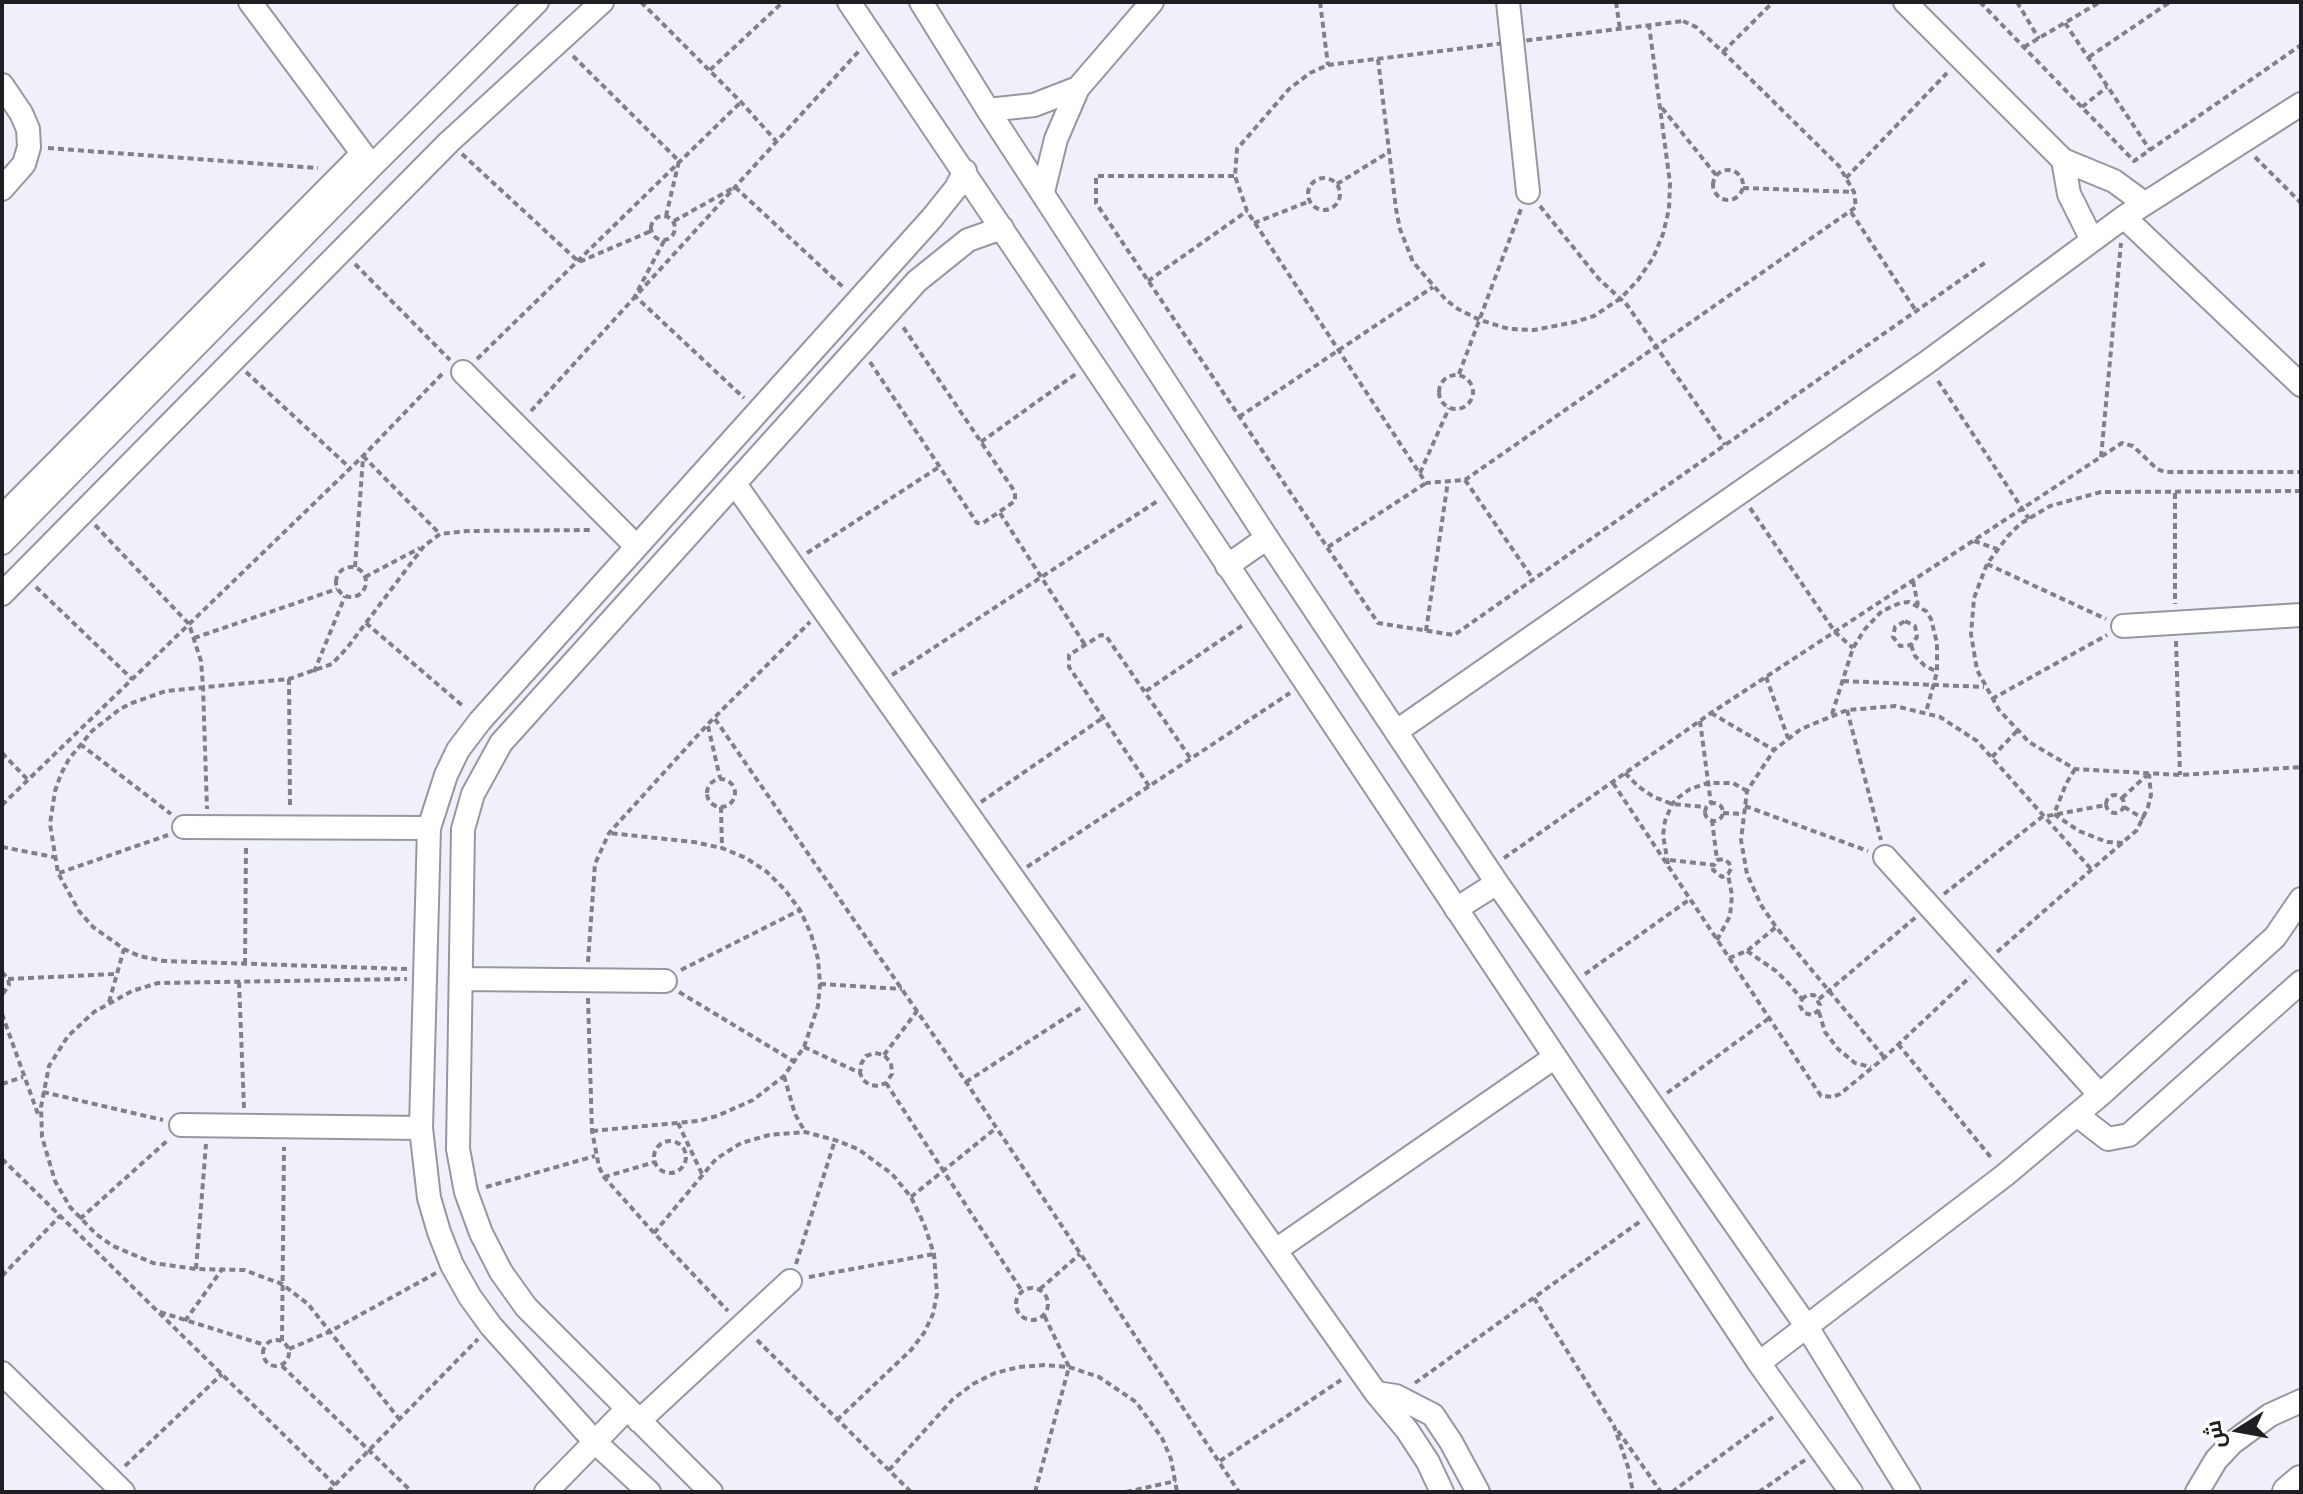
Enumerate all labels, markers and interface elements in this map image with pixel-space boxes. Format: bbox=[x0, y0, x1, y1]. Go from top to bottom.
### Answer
north arrow bbox=[2199, 1390, 2279, 1470]
text: ش bbox=[2198, 1418, 2233, 1451]

